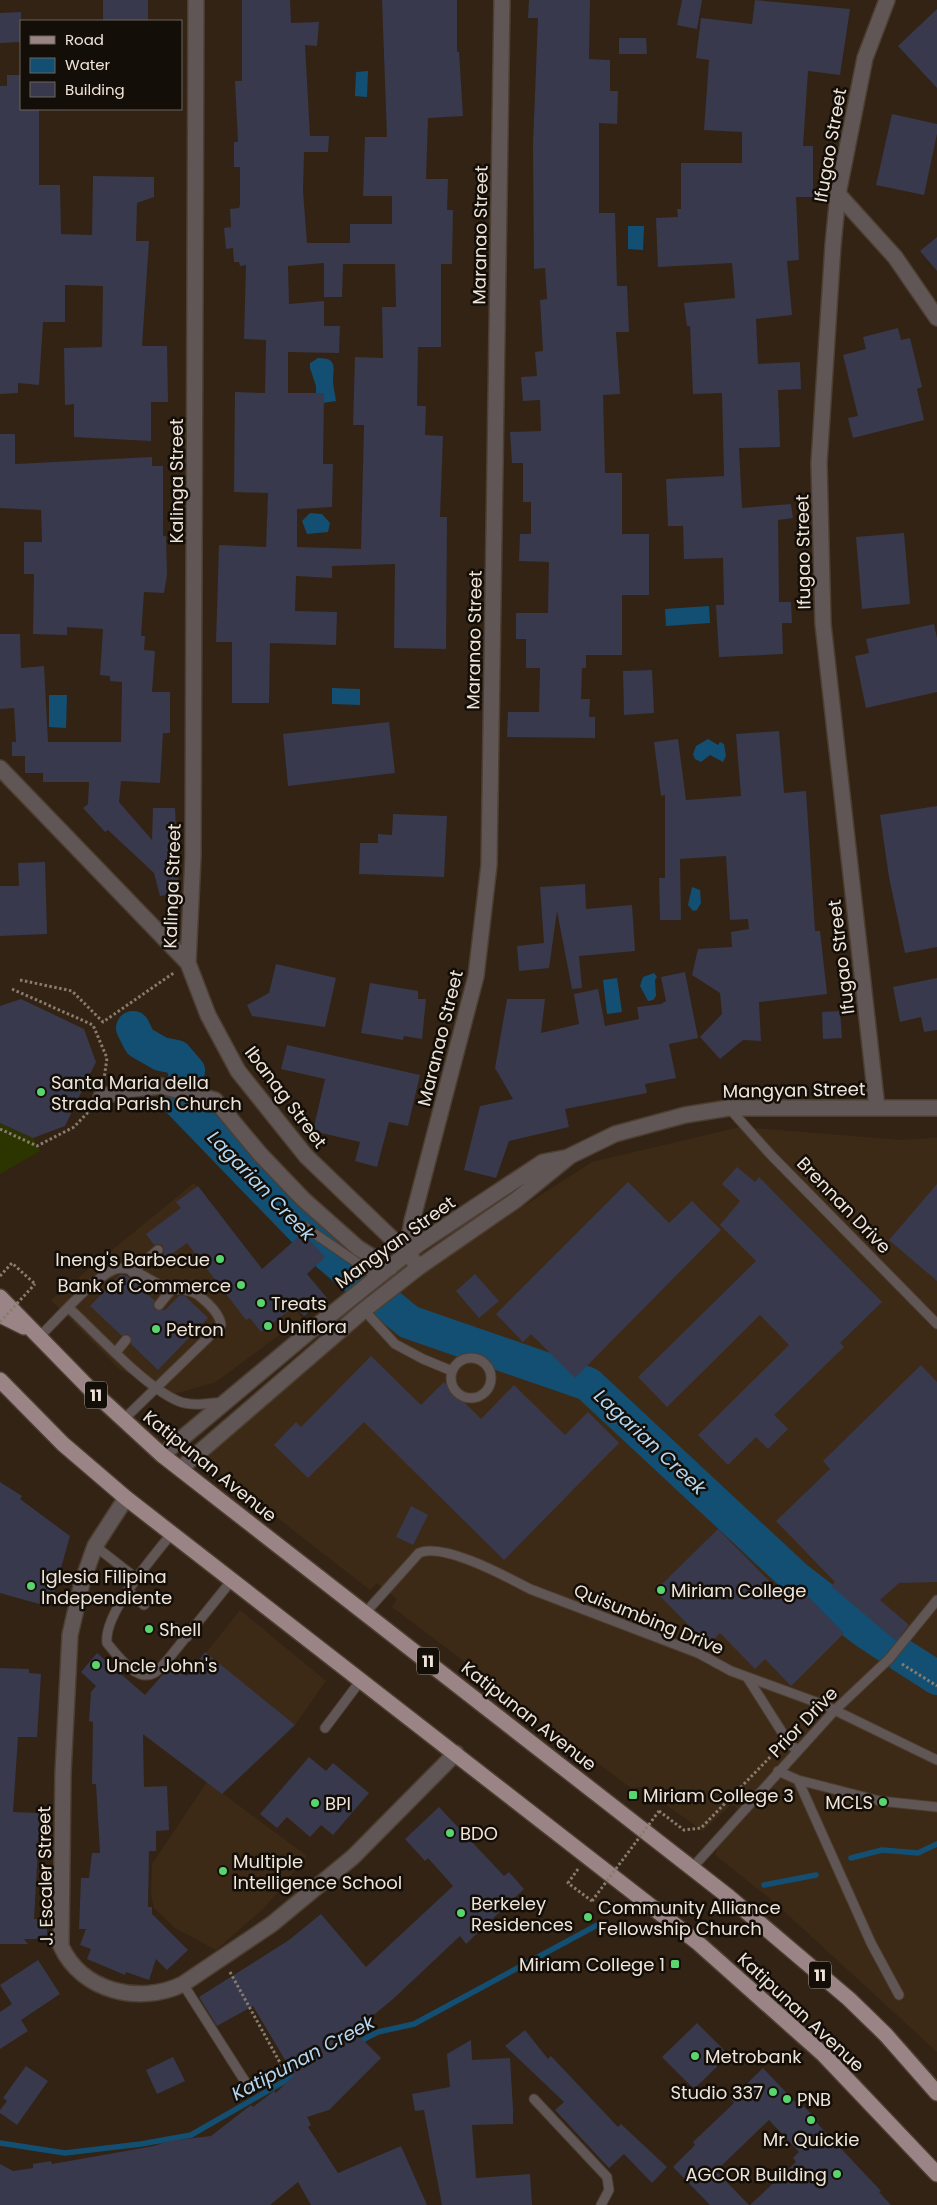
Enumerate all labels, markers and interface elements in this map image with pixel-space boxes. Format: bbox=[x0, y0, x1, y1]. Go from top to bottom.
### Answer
legend bbox=[20, 20, 182, 110]
text: Road bbox=[65, 29, 104, 50]
text: Water bbox=[65, 54, 111, 75]
text: Building bbox=[65, 79, 125, 100]
street label: Ifugao Street bbox=[808, 86, 852, 204]
street label: Maranao Street bbox=[466, 165, 494, 305]
street label: Kalinga Street bbox=[164, 418, 189, 544]
street label: Ifugao Street bbox=[789, 494, 817, 610]
street label: Maranao Street bbox=[460, 570, 488, 710]
street label: Kalinga Street bbox=[157, 823, 187, 949]
street label: Ifugao Street bbox=[822, 898, 860, 1016]
street label: Maranao Street bbox=[411, 967, 469, 1109]
street label: Ibanag Street bbox=[239, 1041, 333, 1153]
place label: Santa Maria della Strada Parish Church bbox=[51, 1070, 242, 1116]
street label: Mangyan Street bbox=[722, 1076, 866, 1104]
marker: Santa Maria della Strada Parish Church bbox=[35, 1086, 47, 1098]
water label: Lagarian Creek bbox=[201, 1125, 322, 1248]
street label: Brennan Drive bbox=[791, 1151, 897, 1259]
street label: Mangyan Street bbox=[330, 1190, 460, 1294]
place label: Ineng's Barbecue bbox=[55, 1247, 210, 1272]
marker: Ineng's Barbecue bbox=[214, 1253, 226, 1265]
place label: Bank of Commerce bbox=[57, 1273, 231, 1298]
marker: Bank of Commerce bbox=[235, 1279, 247, 1291]
place label: Treats bbox=[271, 1291, 327, 1316]
marker: Treats bbox=[255, 1297, 267, 1309]
place label: Uniflora bbox=[278, 1314, 347, 1339]
place label: Petron bbox=[166, 1317, 224, 1342]
marker: Uniflora bbox=[262, 1320, 274, 1332]
marker: Petron bbox=[150, 1323, 162, 1335]
road number: 11 bbox=[85, 1382, 107, 1408]
water label: Lagarian Creek bbox=[588, 1383, 713, 1502]
street label: Katipunan Avenue bbox=[138, 1404, 282, 1528]
place label: Iglesia Filipina Independiente bbox=[41, 1564, 172, 1610]
street label: Quisumbing Drive bbox=[570, 1577, 728, 1661]
place label: Miriam College bbox=[671, 1578, 806, 1603]
marker: Iglesia Filipina Independiente bbox=[25, 1580, 37, 1592]
marker: Miriam College bbox=[655, 1584, 667, 1596]
place label: Shell bbox=[159, 1617, 201, 1642]
marker: Shell bbox=[143, 1623, 155, 1635]
road number: 11 bbox=[417, 1648, 439, 1674]
place label: Uncle John's bbox=[106, 1653, 217, 1678]
street label: Katipunan Avenue bbox=[456, 1655, 602, 1777]
marker: Uncle John's bbox=[90, 1659, 102, 1671]
street label: Prior Drive bbox=[763, 1681, 843, 1763]
place label: Miriam College 3 bbox=[643, 1783, 794, 1808]
marker: Miriam College 3 bbox=[627, 1789, 639, 1801]
place label: MCLS bbox=[825, 1790, 873, 1815]
place label: BPI bbox=[325, 1791, 351, 1816]
marker: MCLS bbox=[877, 1796, 889, 1808]
marker: BPI bbox=[309, 1797, 321, 1809]
street label: J. Escaler Street bbox=[31, 1806, 59, 1946]
place label: BDO bbox=[460, 1821, 498, 1846]
marker: BDO bbox=[444, 1827, 456, 1839]
place label: Multiple Intelligence School bbox=[233, 1849, 402, 1895]
marker: Multiple Intelligence School bbox=[217, 1865, 229, 1877]
place label: Berkeley Residences bbox=[471, 1891, 573, 1937]
place label: Community Alliance Fellowship Church bbox=[598, 1895, 781, 1941]
marker: Berkeley Residences bbox=[455, 1907, 467, 1919]
marker: Community Alliance Fellowship Church bbox=[582, 1911, 594, 1923]
street label: Katipunan Avenue bbox=[732, 1947, 870, 2077]
place label: Miriam College 1 bbox=[519, 1952, 665, 1977]
marker: Miriam College 1 bbox=[669, 1958, 681, 1970]
road number: 11 bbox=[809, 1962, 831, 1988]
water label: Katipunan Creek bbox=[227, 2008, 380, 2107]
place label: Metrobank bbox=[705, 2044, 802, 2069]
marker: Metrobank bbox=[689, 2050, 701, 2062]
place label: Studio 337 bbox=[670, 2080, 763, 2105]
marker: Studio 337 bbox=[767, 2086, 779, 2098]
place label: PNB bbox=[797, 2087, 831, 2112]
marker: PNB bbox=[781, 2093, 793, 2105]
marker: Mr. Quickie bbox=[805, 2114, 817, 2126]
place label: Mr. Quickie bbox=[763, 2127, 859, 2152]
place label: AGCOR Building bbox=[685, 2162, 827, 2187]
marker: AGCOR Building bbox=[831, 2168, 843, 2180]

